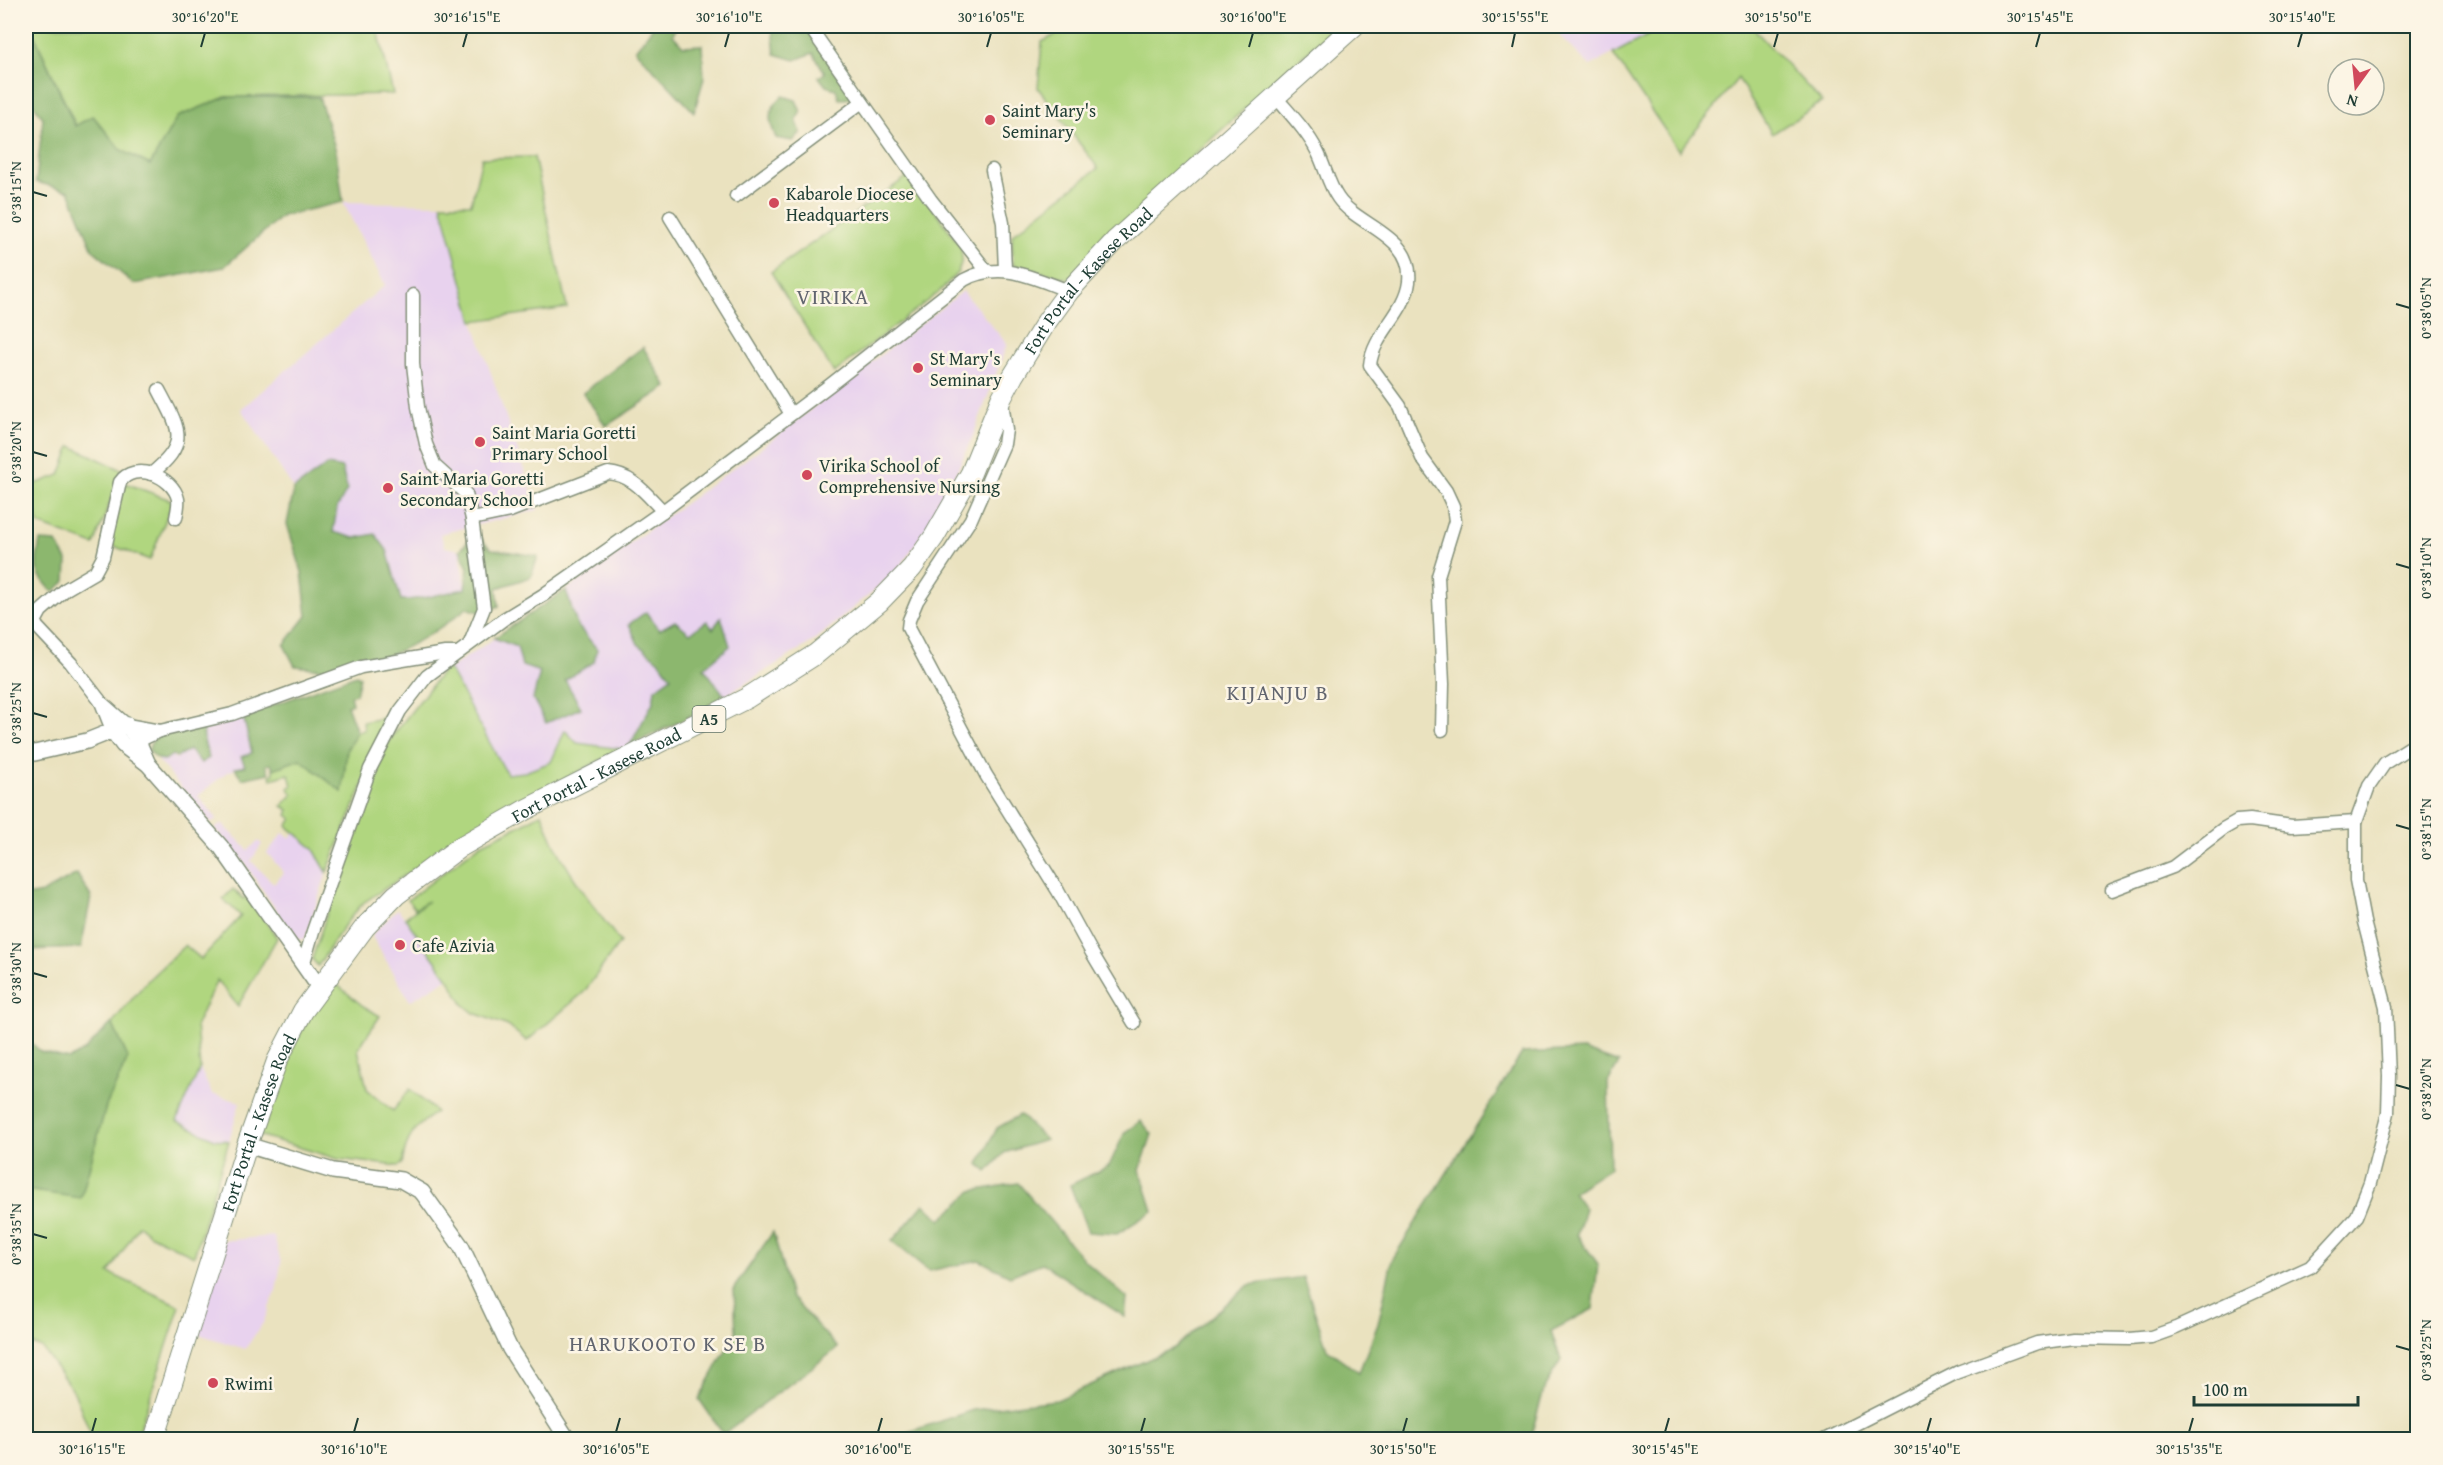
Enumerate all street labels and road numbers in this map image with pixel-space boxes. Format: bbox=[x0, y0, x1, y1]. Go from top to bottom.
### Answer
street label: Fort Portal - Kasese Road bbox=[1016, 200, 1159, 359]
road number: A5 bbox=[692, 706, 726, 732]
street label: Fort Portal - Kasese Road bbox=[506, 720, 686, 829]
street label: Fort Portal - Kasese Road bbox=[213, 1029, 303, 1215]

